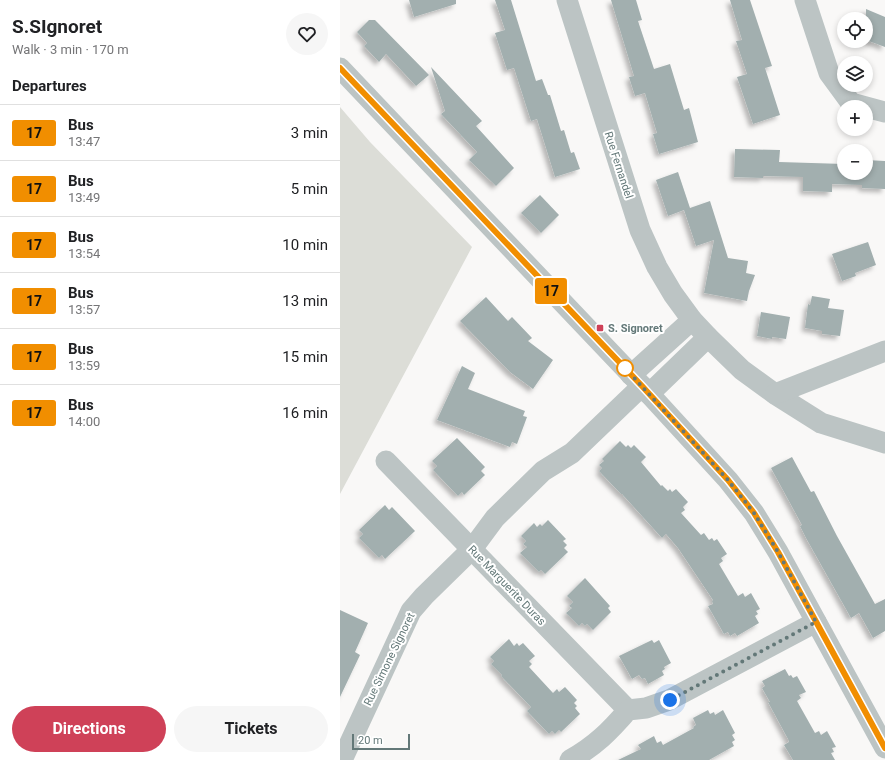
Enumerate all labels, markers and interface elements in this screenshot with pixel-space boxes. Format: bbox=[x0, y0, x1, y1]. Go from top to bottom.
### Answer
map controls bbox=[837, 12, 873, 180]
button: locate bbox=[837, 12, 873, 48]
button: heart bbox=[286, 13, 328, 55]
text: S.SIgnoret bbox=[12, 15, 102, 38]
text: Walk · 3 min · 170 m bbox=[12, 42, 129, 57]
button: layers bbox=[837, 56, 873, 92]
text: Departures bbox=[12, 77, 87, 95]
button: + bbox=[837, 100, 873, 136]
text: Bus bbox=[68, 116, 94, 134]
text: 3 min bbox=[291, 124, 328, 142]
text: 17 bbox=[26, 125, 42, 141]
street label: Rue Fernandel bbox=[602, 130, 635, 200]
text: 13:47 bbox=[68, 134, 100, 149]
button: − bbox=[837, 144, 873, 180]
text: Bus bbox=[68, 172, 94, 190]
text: 5 min bbox=[291, 180, 328, 198]
text: 17 bbox=[26, 181, 42, 197]
text: 13:49 bbox=[68, 190, 100, 205]
text: Bus bbox=[68, 228, 94, 246]
text: 10 min bbox=[282, 236, 328, 254]
text: 17 bbox=[26, 237, 42, 253]
text: 13:54 bbox=[68, 246, 100, 261]
line badge: 17 bbox=[533, 278, 569, 304]
text: 17 bbox=[543, 283, 559, 299]
text: Bus bbox=[68, 284, 94, 302]
text: 13 min bbox=[282, 292, 328, 310]
text: 17 bbox=[26, 293, 42, 309]
text: 13:57 bbox=[68, 302, 100, 317]
place label: S. Signoret bbox=[608, 322, 663, 335]
marker: S. Signoret bbox=[595, 323, 605, 333]
text: Bus bbox=[68, 340, 94, 358]
text: 15 min bbox=[282, 348, 328, 366]
text: 17 bbox=[26, 349, 42, 365]
text: 13:59 bbox=[68, 358, 100, 373]
unlabelled marker bbox=[616, 359, 634, 377]
text: Bus bbox=[68, 396, 94, 414]
text: 16 min bbox=[282, 404, 328, 422]
text: 17 bbox=[26, 405, 42, 421]
text: 14:00 bbox=[68, 414, 100, 429]
street label: Rue Marguerite Duras bbox=[465, 543, 548, 628]
street label: Rue Simone Signoret bbox=[361, 610, 418, 708]
your location bbox=[660, 690, 680, 710]
button: Directions bbox=[12, 706, 166, 752]
button: Tickets bbox=[174, 706, 328, 752]
scale bar bbox=[352, 732, 410, 751]
text: 20 m bbox=[358, 734, 383, 747]

